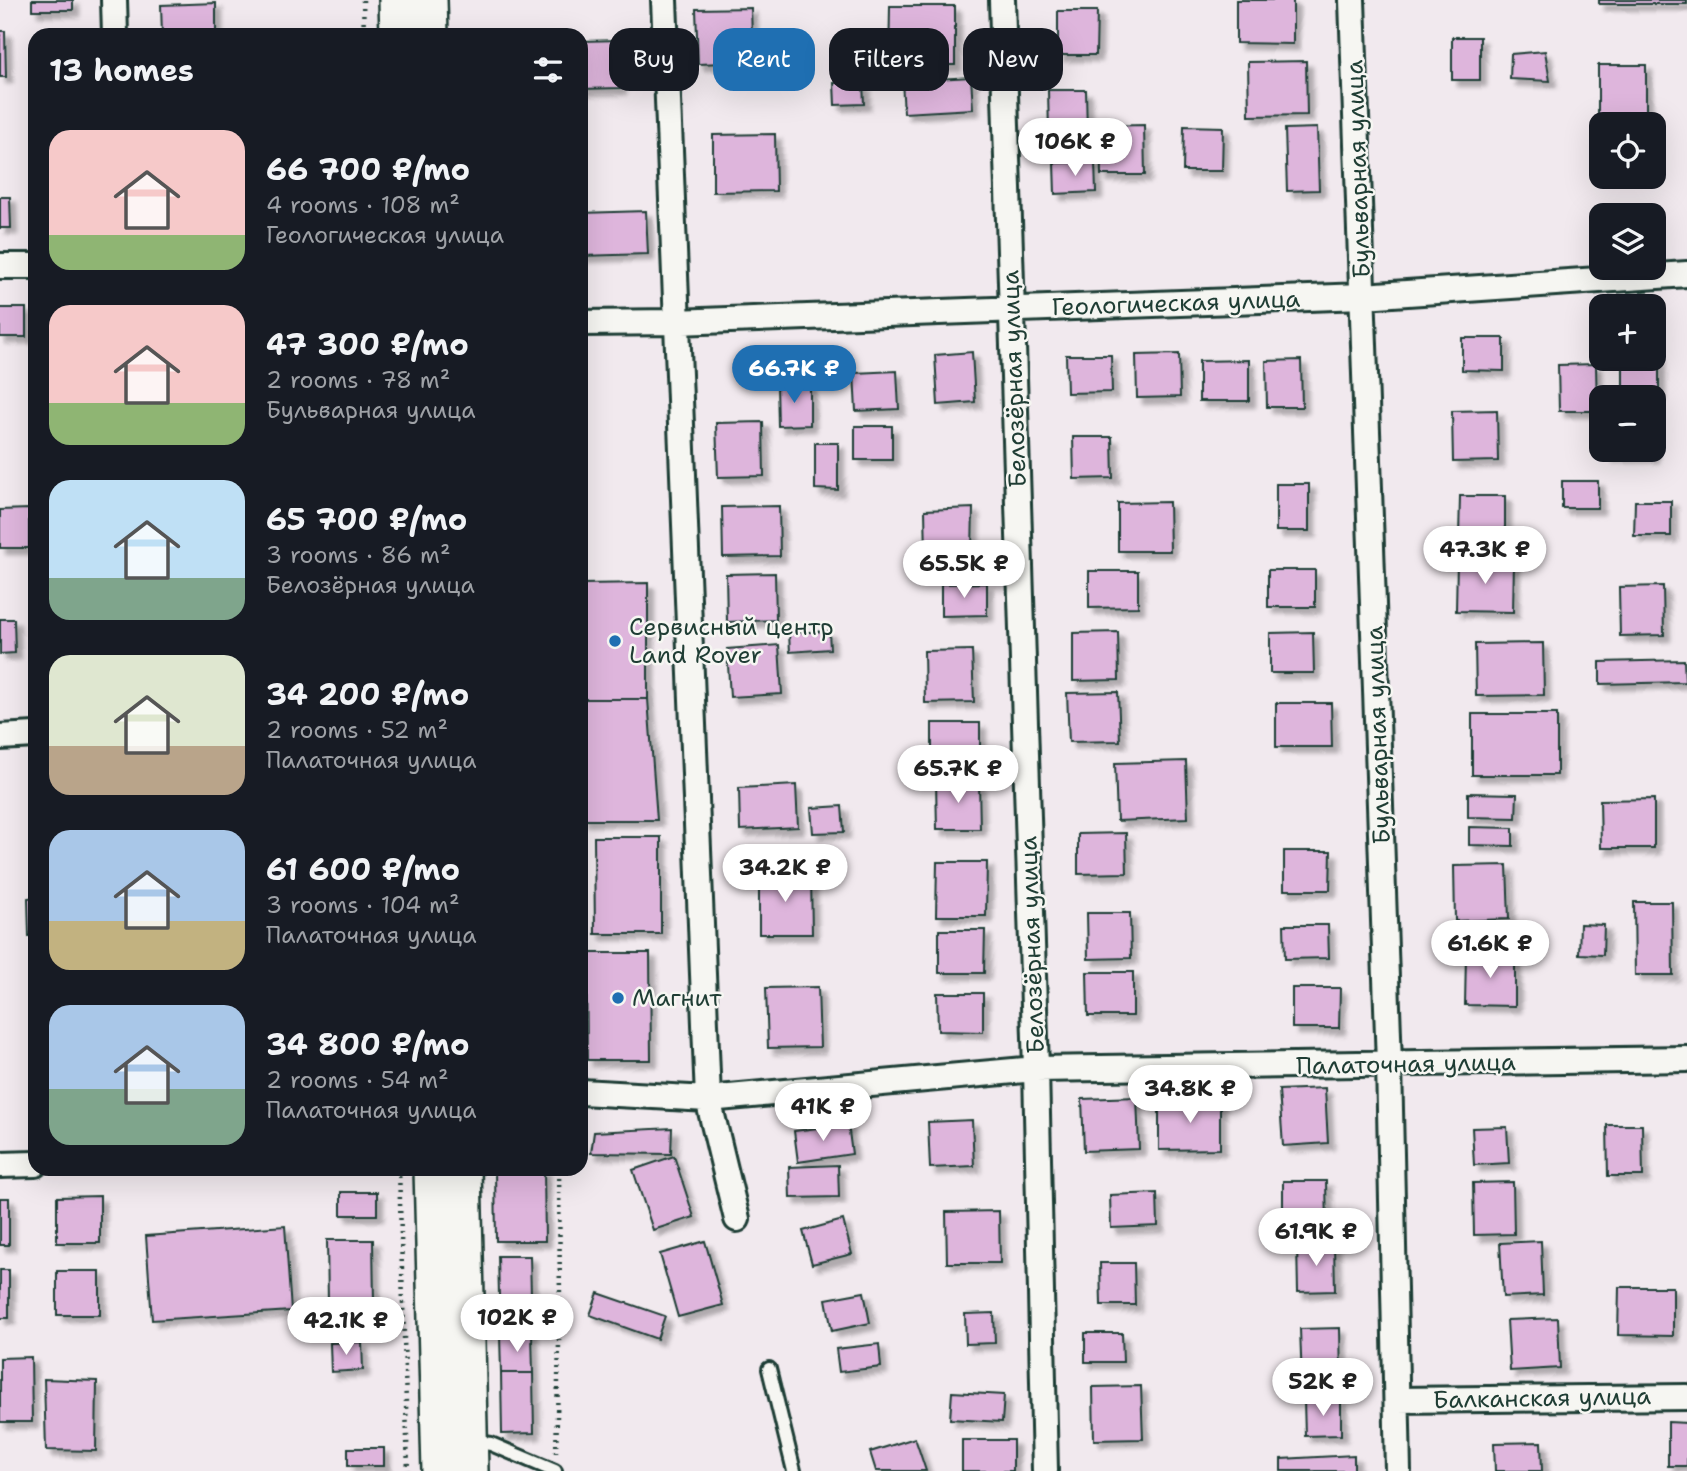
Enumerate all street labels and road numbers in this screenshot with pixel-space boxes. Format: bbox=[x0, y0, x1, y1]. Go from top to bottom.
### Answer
street label: Бульварная улица bbox=[1338, 59, 1378, 279]
street label: Белозёрная улица bbox=[994, 270, 1034, 488]
street label: Геологическая улица bbox=[1051, 283, 1301, 323]
street label: Бульварная улица bbox=[1358, 625, 1398, 845]
street label: Белозёрная улица bbox=[1012, 836, 1052, 1054]
street label: Палаточная улица bbox=[1296, 1046, 1516, 1082]
street label: Балканская улица bbox=[1433, 1380, 1651, 1416]

